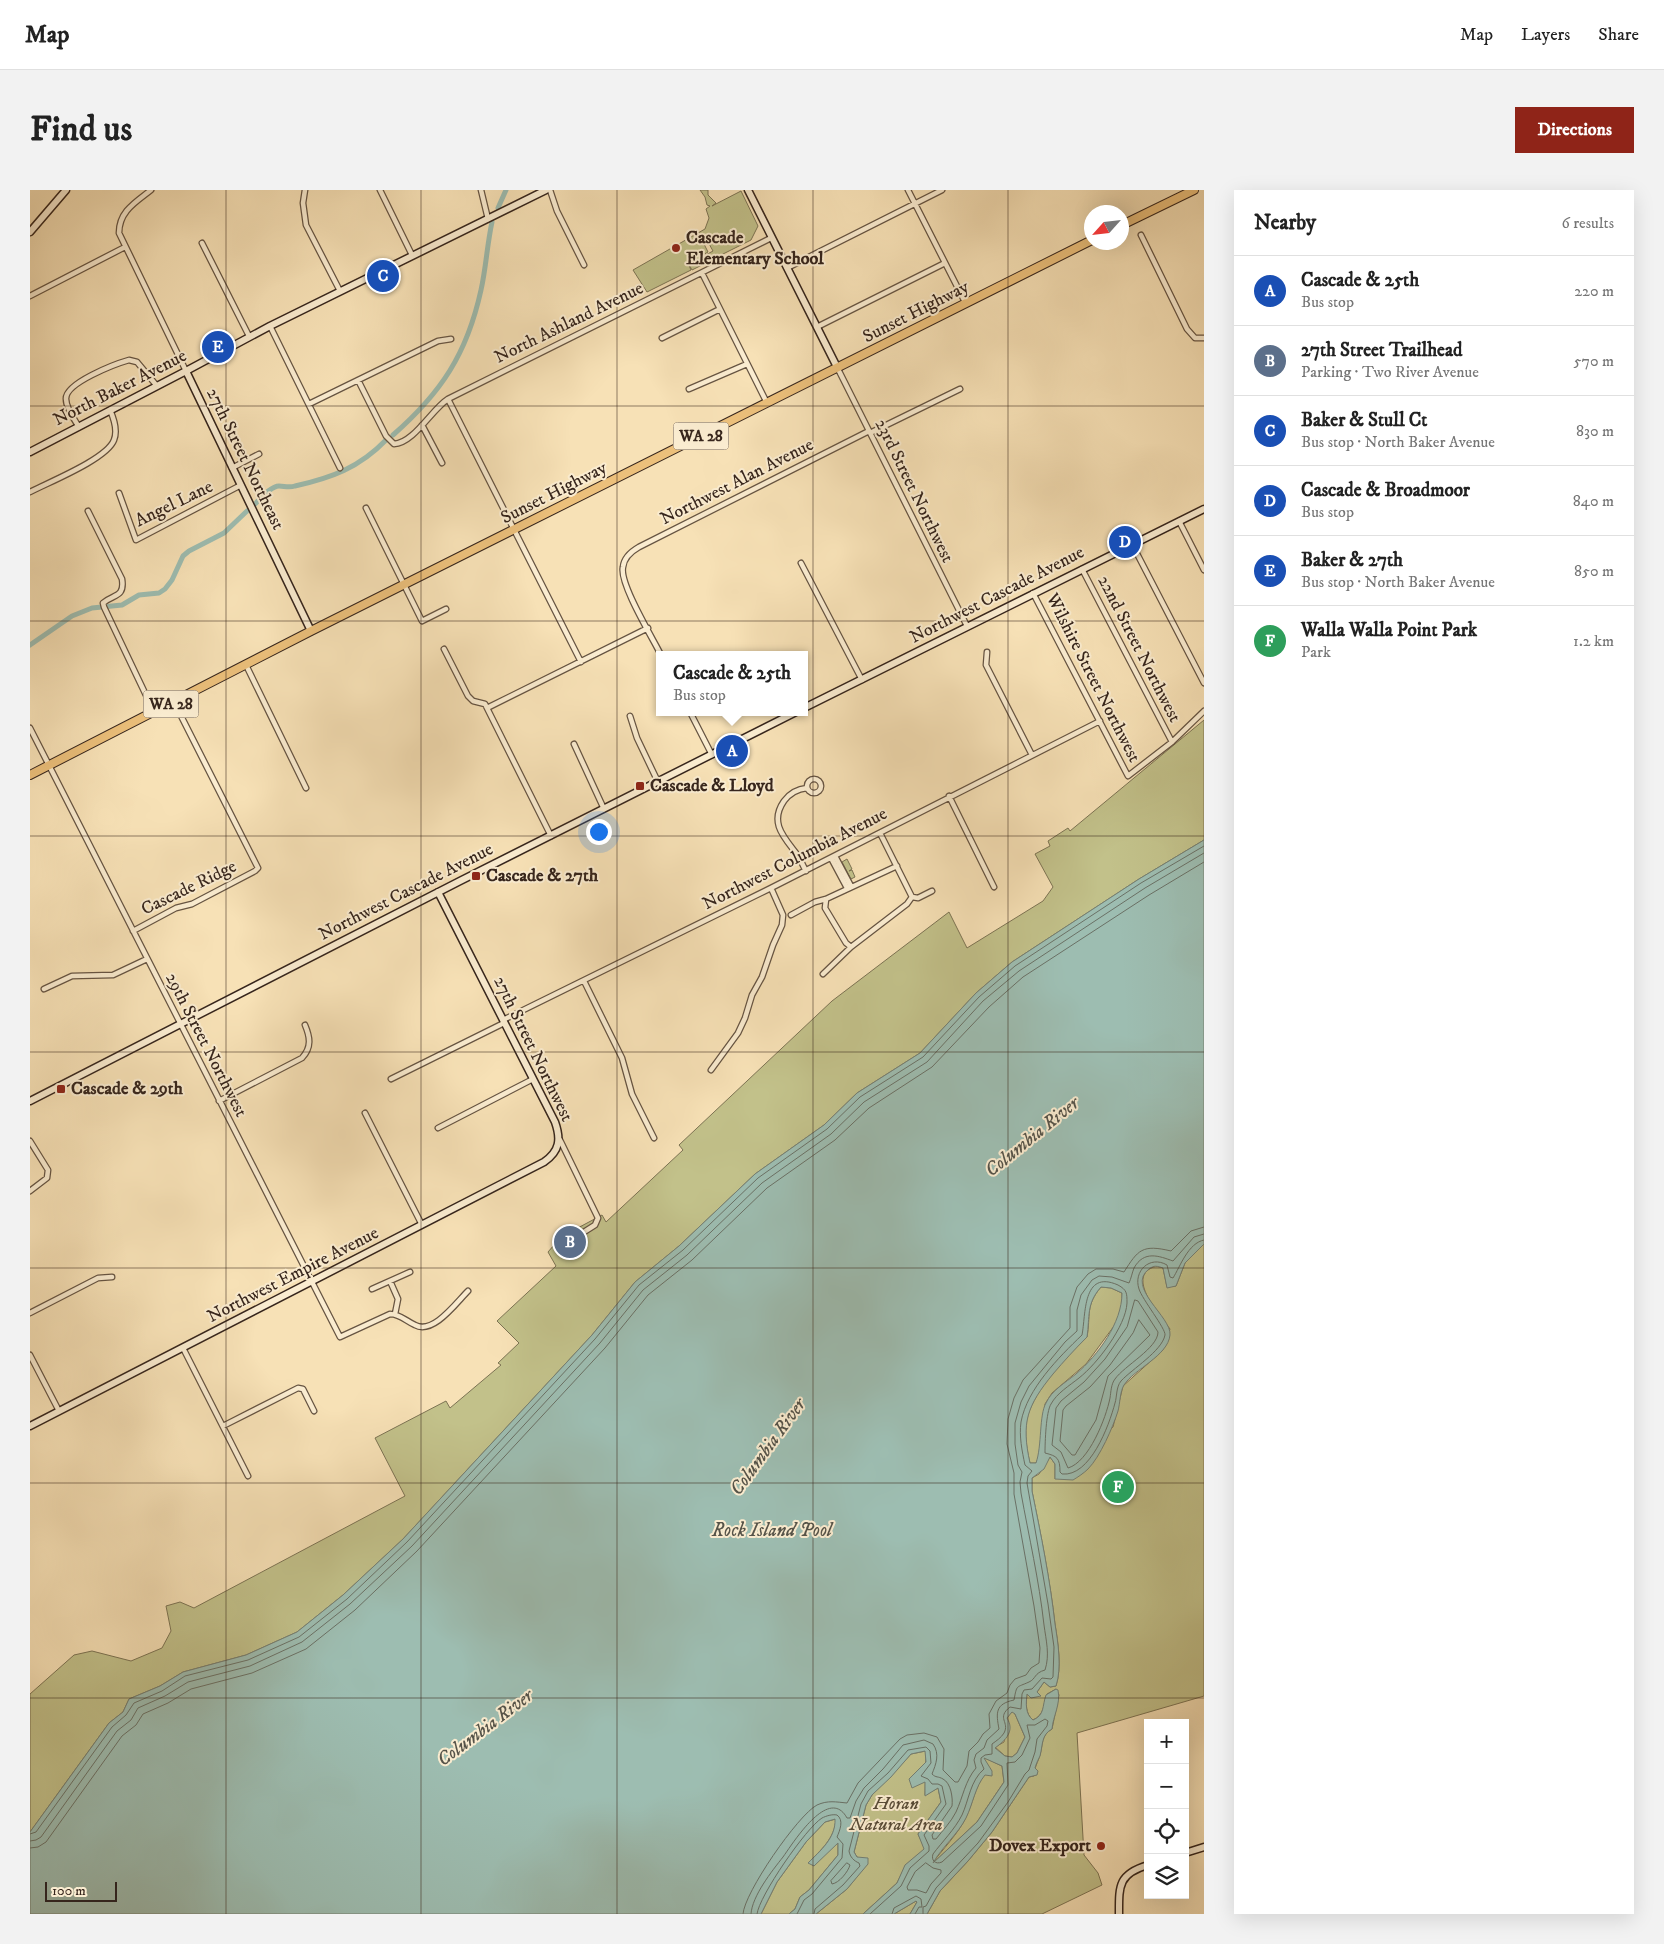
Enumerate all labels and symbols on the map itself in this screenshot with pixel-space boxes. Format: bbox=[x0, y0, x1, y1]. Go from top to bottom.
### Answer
north arrow bbox=[1084, 205, 1129, 250]
place label: Cascade Elementary School bbox=[686, 227, 824, 270]
marker: Cascade Elementary School bbox=[670, 242, 682, 254]
pin: C bbox=[367, 257, 399, 295]
street label: Sunset Highway bbox=[859, 276, 973, 348]
street label: North Ashland Avenue bbox=[491, 277, 647, 369]
pin: E bbox=[202, 328, 234, 366]
street label: North Baker Avenue bbox=[50, 345, 190, 431]
street label: 27th Street Northeast bbox=[201, 384, 289, 534]
street label: 23rd Street Northwest bbox=[870, 416, 958, 567]
road number: WA 28 bbox=[674, 422, 728, 450]
street label: Northwest Alan Avenue bbox=[657, 434, 817, 530]
street label: Sunset Highway bbox=[497, 457, 611, 529]
street label: Angel Lane bbox=[132, 476, 216, 532]
pin: D bbox=[1109, 523, 1141, 561]
street label: Northwest Cascade Avenue bbox=[906, 541, 1088, 649]
street label: 22nd Street Northwest bbox=[1092, 572, 1186, 726]
street label: Wilshire Street Northwest bbox=[1040, 589, 1145, 766]
road number: WA 28 bbox=[144, 690, 198, 718]
pin: A bbox=[716, 732, 748, 770]
place label: Cascade & Lloyd bbox=[650, 775, 775, 797]
marker: Cascade & Lloyd bbox=[634, 780, 646, 792]
street label: Northwest Columbia Avenue bbox=[699, 803, 891, 915]
your location bbox=[586, 819, 612, 845]
street label: Northwest Cascade Avenue bbox=[315, 838, 497, 946]
street label: Cascade Ridge bbox=[138, 856, 240, 920]
place label: Cascade & 27th bbox=[486, 865, 599, 887]
marker: Cascade & 27th bbox=[470, 870, 482, 882]
street label: 29th Street Northwest bbox=[160, 969, 252, 1121]
street label: 27th Street Northwest bbox=[488, 973, 578, 1125]
place label: Cascade & 29th bbox=[71, 1078, 184, 1100]
marker: Cascade & 29th bbox=[55, 1083, 67, 1095]
water label: Columbia River bbox=[980, 1091, 1085, 1182]
street label: Northwest Empire Avenue bbox=[204, 1222, 382, 1328]
pin: B bbox=[554, 1223, 586, 1261]
water label: Columbia River bbox=[725, 1392, 812, 1500]
pin: F bbox=[1102, 1468, 1134, 1506]
water label: Rock Island Pool bbox=[711, 1519, 834, 1542]
water label: Columbia River bbox=[432, 1683, 539, 1772]
park label: Horan Natural Area bbox=[849, 1793, 943, 1836]
place label: Dovex Export bbox=[989, 1835, 1091, 1857]
marker: Dovex Export bbox=[1095, 1840, 1107, 1852]
scale bar bbox=[45, 1879, 118, 1902]

